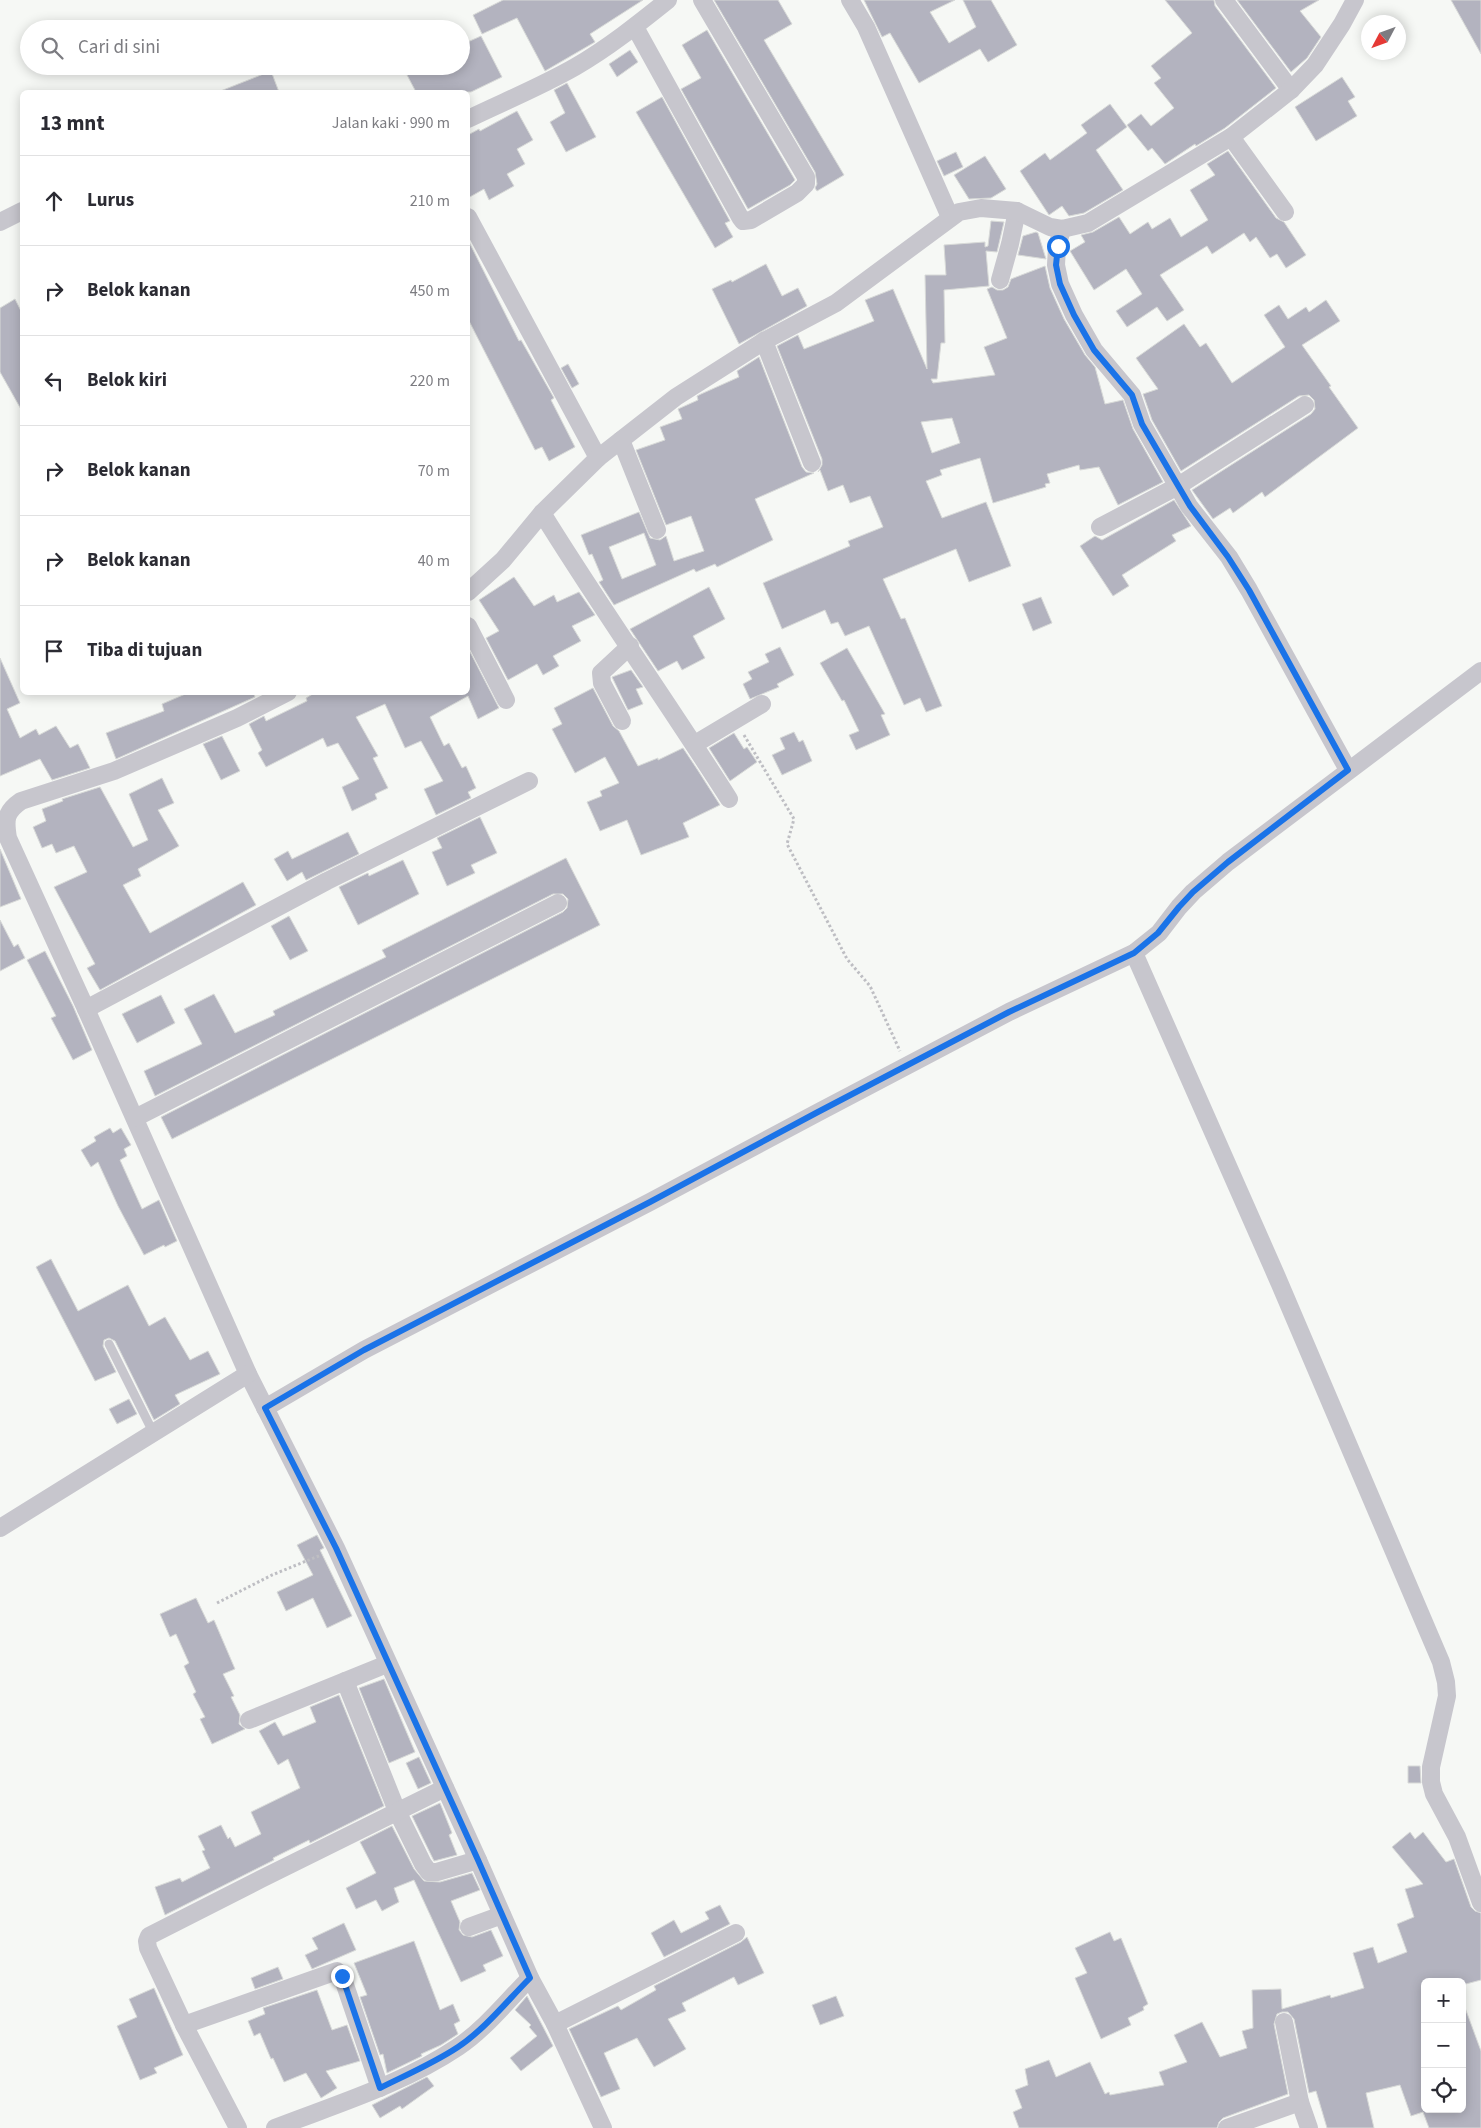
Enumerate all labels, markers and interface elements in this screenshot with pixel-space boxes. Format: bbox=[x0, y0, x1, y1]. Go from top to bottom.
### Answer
north arrow bbox=[1361, 15, 1406, 60]
search box bbox=[20, 20, 470, 75]
icon: search bbox=[38, 34, 66, 62]
text: Cari di sini bbox=[78, 34, 160, 61]
text: 13 mnt bbox=[40, 108, 104, 138]
text: Jalan kaki · 990 m bbox=[332, 112, 450, 134]
icon: ahead bbox=[40, 187, 68, 215]
text: Lurus bbox=[87, 187, 134, 214]
text: 210 m bbox=[410, 190, 450, 212]
route start bbox=[1047, 235, 1070, 258]
icon: right bbox=[40, 277, 68, 305]
text: Belok kanan bbox=[87, 277, 191, 304]
text: 450 m bbox=[410, 280, 450, 302]
icon: left bbox=[40, 367, 68, 395]
text: Belok kiri bbox=[87, 367, 167, 394]
text: 220 m bbox=[410, 370, 450, 392]
icon: right bbox=[40, 457, 68, 485]
text: Belok kanan bbox=[87, 457, 191, 484]
text: 70 m bbox=[418, 460, 450, 482]
icon: right bbox=[40, 547, 68, 575]
text: Belok kanan bbox=[87, 547, 191, 574]
text: 40 m bbox=[418, 550, 450, 572]
icon: arrive bbox=[40, 637, 68, 665]
text: Tiba di tujuan bbox=[87, 637, 202, 664]
route end bbox=[331, 1965, 354, 1988]
map controls bbox=[1421, 1978, 1466, 2113]
button: + bbox=[1421, 1978, 1466, 2023]
button: − bbox=[1421, 2023, 1466, 2068]
button: locate bbox=[1421, 2068, 1466, 2113]

